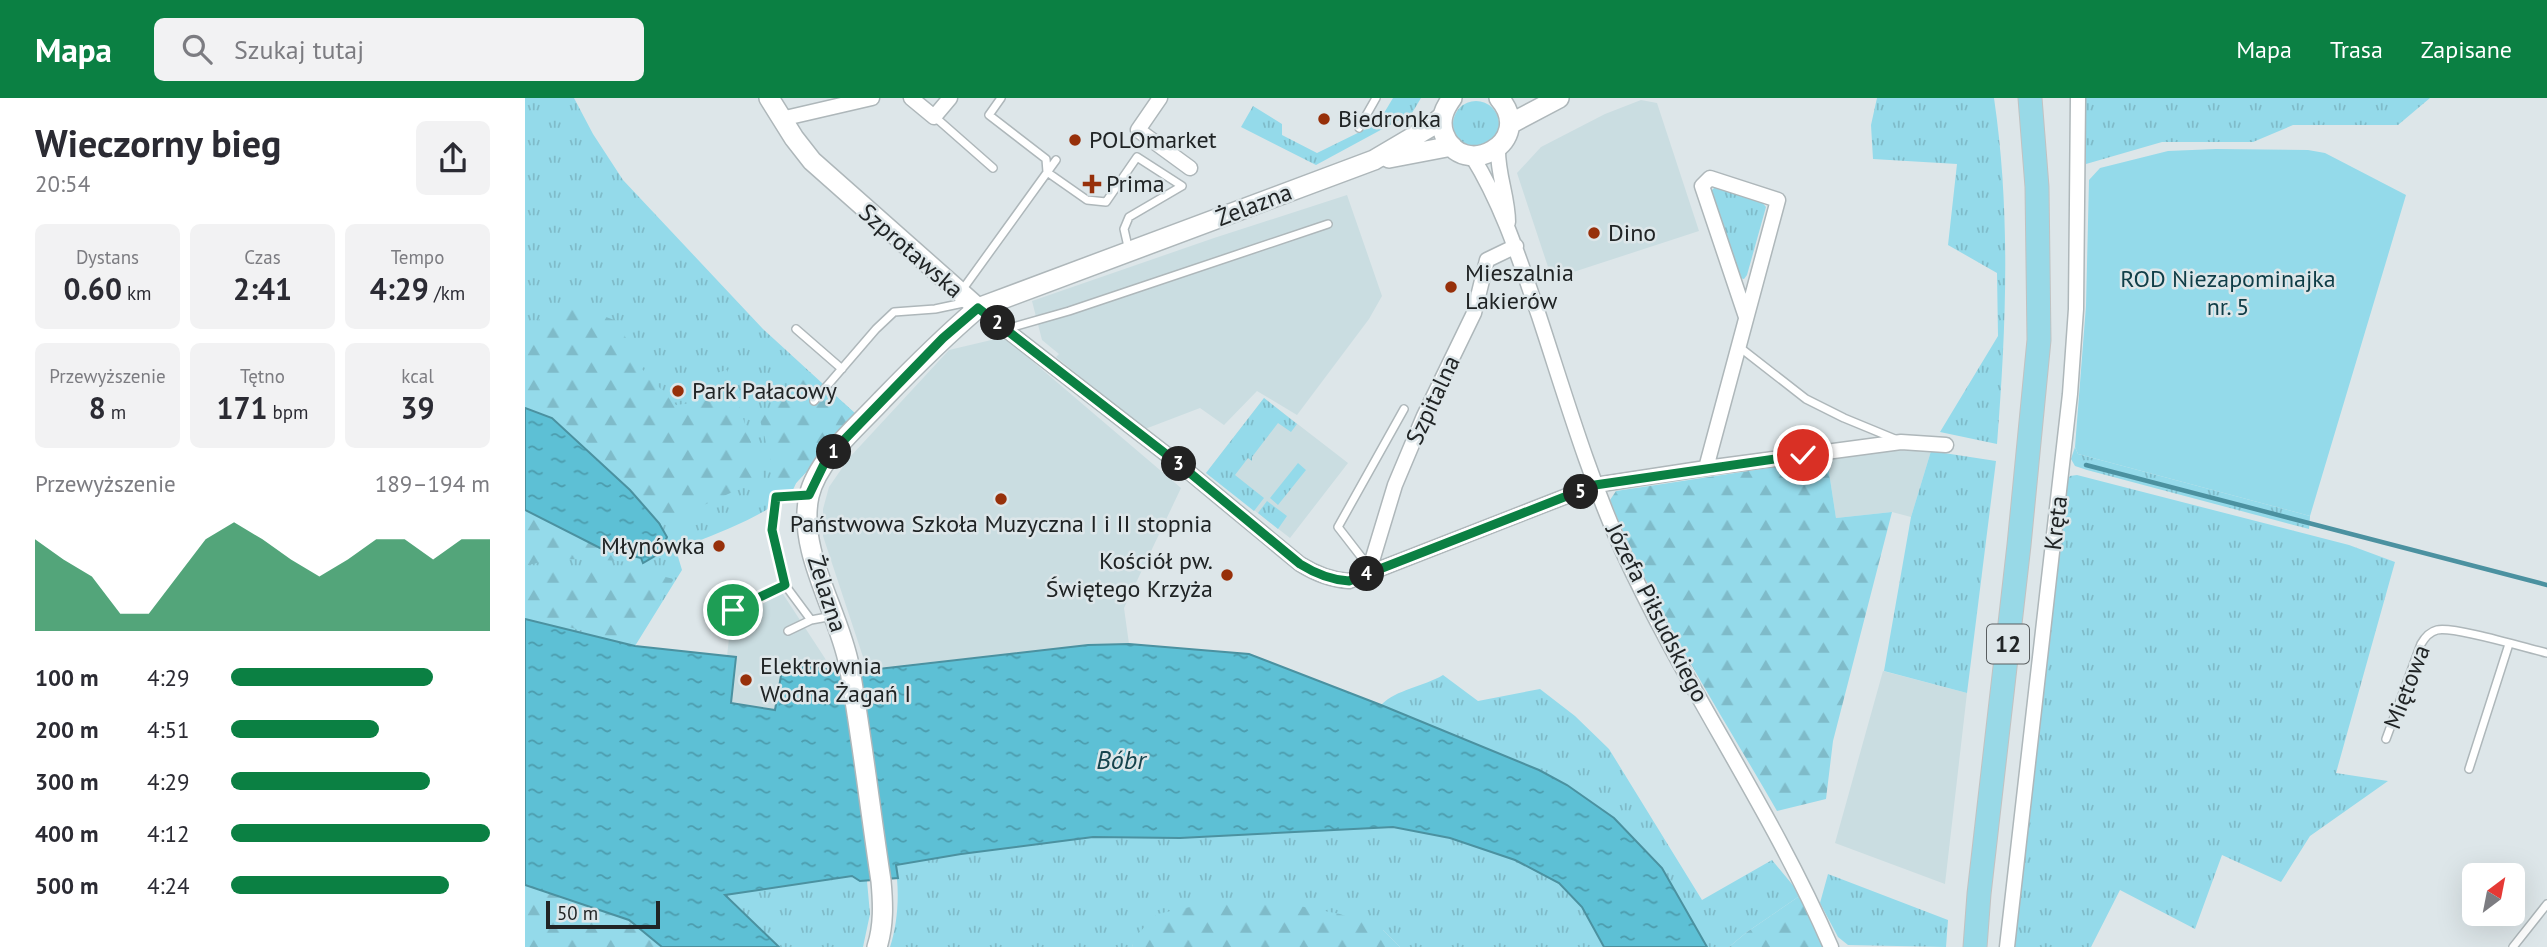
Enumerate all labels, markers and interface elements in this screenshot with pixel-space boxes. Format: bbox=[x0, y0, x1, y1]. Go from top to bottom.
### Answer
search box bbox=[154, 18, 644, 81]
text: Mapa bbox=[35, 28, 112, 71]
icon: search bbox=[178, 30, 216, 68]
text: Szukaj tutaj bbox=[234, 33, 364, 66]
text: Mapa bbox=[2236, 34, 2292, 65]
text: Trasa bbox=[2330, 34, 2383, 65]
text: Zapisane bbox=[2421, 34, 2512, 65]
place label: Biedronka bbox=[1338, 103, 1441, 134]
marker: Biedronka bbox=[1316, 111, 1332, 127]
text: Wieczorny bieg bbox=[35, 118, 281, 167]
button: share bbox=[416, 121, 490, 195]
place label: POLOmarket bbox=[1089, 124, 1217, 155]
marker: POLOmarket bbox=[1067, 132, 1083, 148]
place label: Prima bbox=[1106, 168, 1165, 199]
text: 20:54 bbox=[35, 169, 90, 198]
marker: Prima bbox=[1084, 176, 1100, 192]
street label: Żelazna bbox=[1212, 176, 1296, 233]
street label: Szprotawska bbox=[853, 197, 970, 305]
place label: Dino bbox=[1608, 217, 1656, 248]
marker: Dino bbox=[1586, 225, 1602, 241]
text: Dystans bbox=[76, 245, 139, 269]
text: Czas bbox=[244, 245, 281, 269]
text: Tempo bbox=[391, 245, 444, 269]
place label: Mieszalnia Lakierów bbox=[1465, 257, 1574, 316]
park label: ROD Niezapominajka nr. 5 bbox=[2120, 263, 2336, 322]
text: 0.60 bbox=[63, 269, 122, 308]
text: 2:41 bbox=[233, 269, 292, 308]
text: 4:29 bbox=[370, 269, 429, 308]
marker: Mieszalnia Lakierów bbox=[1443, 279, 1459, 295]
text: km bbox=[122, 281, 152, 305]
text: /km bbox=[429, 281, 465, 305]
pin: 2 bbox=[981, 306, 1015, 341]
text: 2 bbox=[992, 310, 1003, 334]
street label: Szpitalna bbox=[1398, 350, 1467, 449]
text: Przewyższenie bbox=[49, 364, 166, 388]
text: Tętno bbox=[240, 364, 285, 388]
text: kcal bbox=[401, 364, 434, 388]
place label: Park Pałacowy bbox=[692, 375, 837, 406]
marker: Park Pałacowy bbox=[670, 383, 686, 399]
text: 8 bbox=[89, 388, 106, 427]
text: 171 bbox=[216, 388, 267, 427]
text: 39 bbox=[400, 388, 435, 427]
text: m bbox=[106, 400, 126, 424]
text: bpm bbox=[267, 400, 309, 424]
pin bbox=[1773, 425, 1833, 485]
pin: 1 bbox=[817, 434, 851, 470]
icon: check bbox=[1784, 436, 1822, 474]
text: 1 bbox=[828, 439, 839, 463]
pin: 3 bbox=[1161, 446, 1197, 482]
text: 3 bbox=[1173, 451, 1184, 475]
text: Przewyższenie bbox=[35, 469, 176, 498]
text: 189–194 m bbox=[375, 469, 490, 498]
pin: 5 bbox=[1563, 474, 1599, 510]
text: 5 bbox=[1575, 479, 1586, 503]
marker: Państwowa Szkoła Muzyczna I i II stopnia bbox=[993, 491, 1009, 507]
street label: Kręta bbox=[2037, 494, 2074, 552]
place label: Państwowa Szkoła Muzyczna I i II stopnia bbox=[790, 508, 1212, 539]
street label: Józefa Piłsudskiego bbox=[1599, 517, 1716, 707]
place label: Młynówka bbox=[601, 530, 705, 561]
marker: Młynówka bbox=[711, 538, 727, 554]
place label: Kościół pw. Świętego Krzyża bbox=[1046, 545, 1213, 604]
street label: Żelazna bbox=[801, 552, 854, 636]
pin: 4 bbox=[1349, 556, 1385, 592]
text: 4 bbox=[1361, 561, 1372, 585]
marker: Kościół pw. Świętego Krzyża bbox=[1219, 567, 1235, 583]
pin bbox=[703, 580, 763, 640]
icon: arrive bbox=[714, 591, 752, 629]
road number: 12 bbox=[1987, 624, 2029, 664]
street label: Miętowa bbox=[2376, 640, 2437, 733]
place label: Elektrownia Wodna Żagań I bbox=[760, 650, 911, 709]
text: 100 m bbox=[35, 663, 98, 692]
text: 4:29 bbox=[147, 663, 190, 692]
marker: Elektrownia Wodna Żagań I bbox=[738, 672, 754, 688]
text: 200 m bbox=[35, 715, 98, 744]
text: 4:51 bbox=[147, 715, 190, 744]
water label: Bóbr bbox=[1096, 743, 1147, 776]
text: 300 m bbox=[35, 767, 98, 796]
text: 4:29 bbox=[147, 767, 190, 796]
text: 400 m bbox=[35, 819, 98, 848]
text: 4:12 bbox=[147, 819, 190, 848]
north arrow bbox=[2462, 863, 2525, 926]
map controls bbox=[2462, 863, 2525, 926]
text: 500 m bbox=[35, 871, 98, 900]
text: 4:24 bbox=[147, 871, 190, 900]
scale bar bbox=[546, 898, 660, 930]
text: 50 m bbox=[557, 901, 598, 925]

